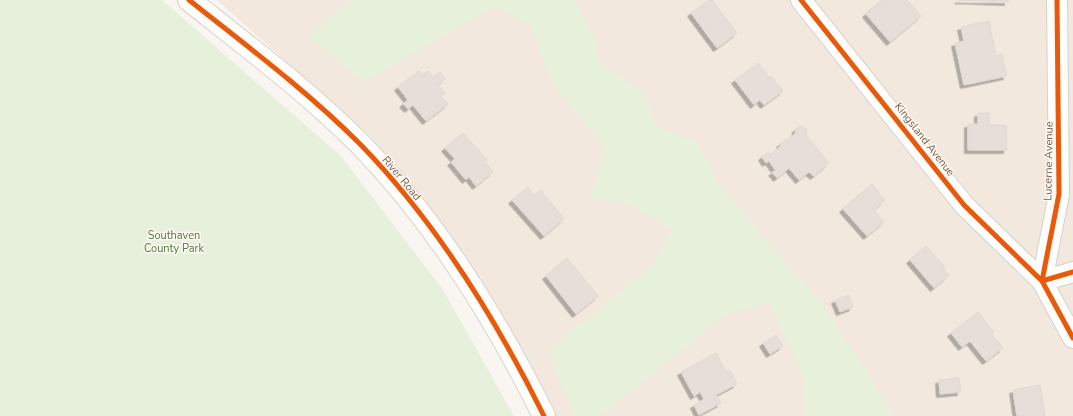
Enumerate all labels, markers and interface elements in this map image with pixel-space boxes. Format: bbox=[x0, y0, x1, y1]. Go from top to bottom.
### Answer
street label: Kingsland Avenue bbox=[891, 99, 958, 179]
street label: Lucerne Avenue bbox=[1040, 121, 1057, 201]
street label: River Road bbox=[379, 153, 425, 204]
park label: Southaven County Park bbox=[144, 228, 204, 256]

